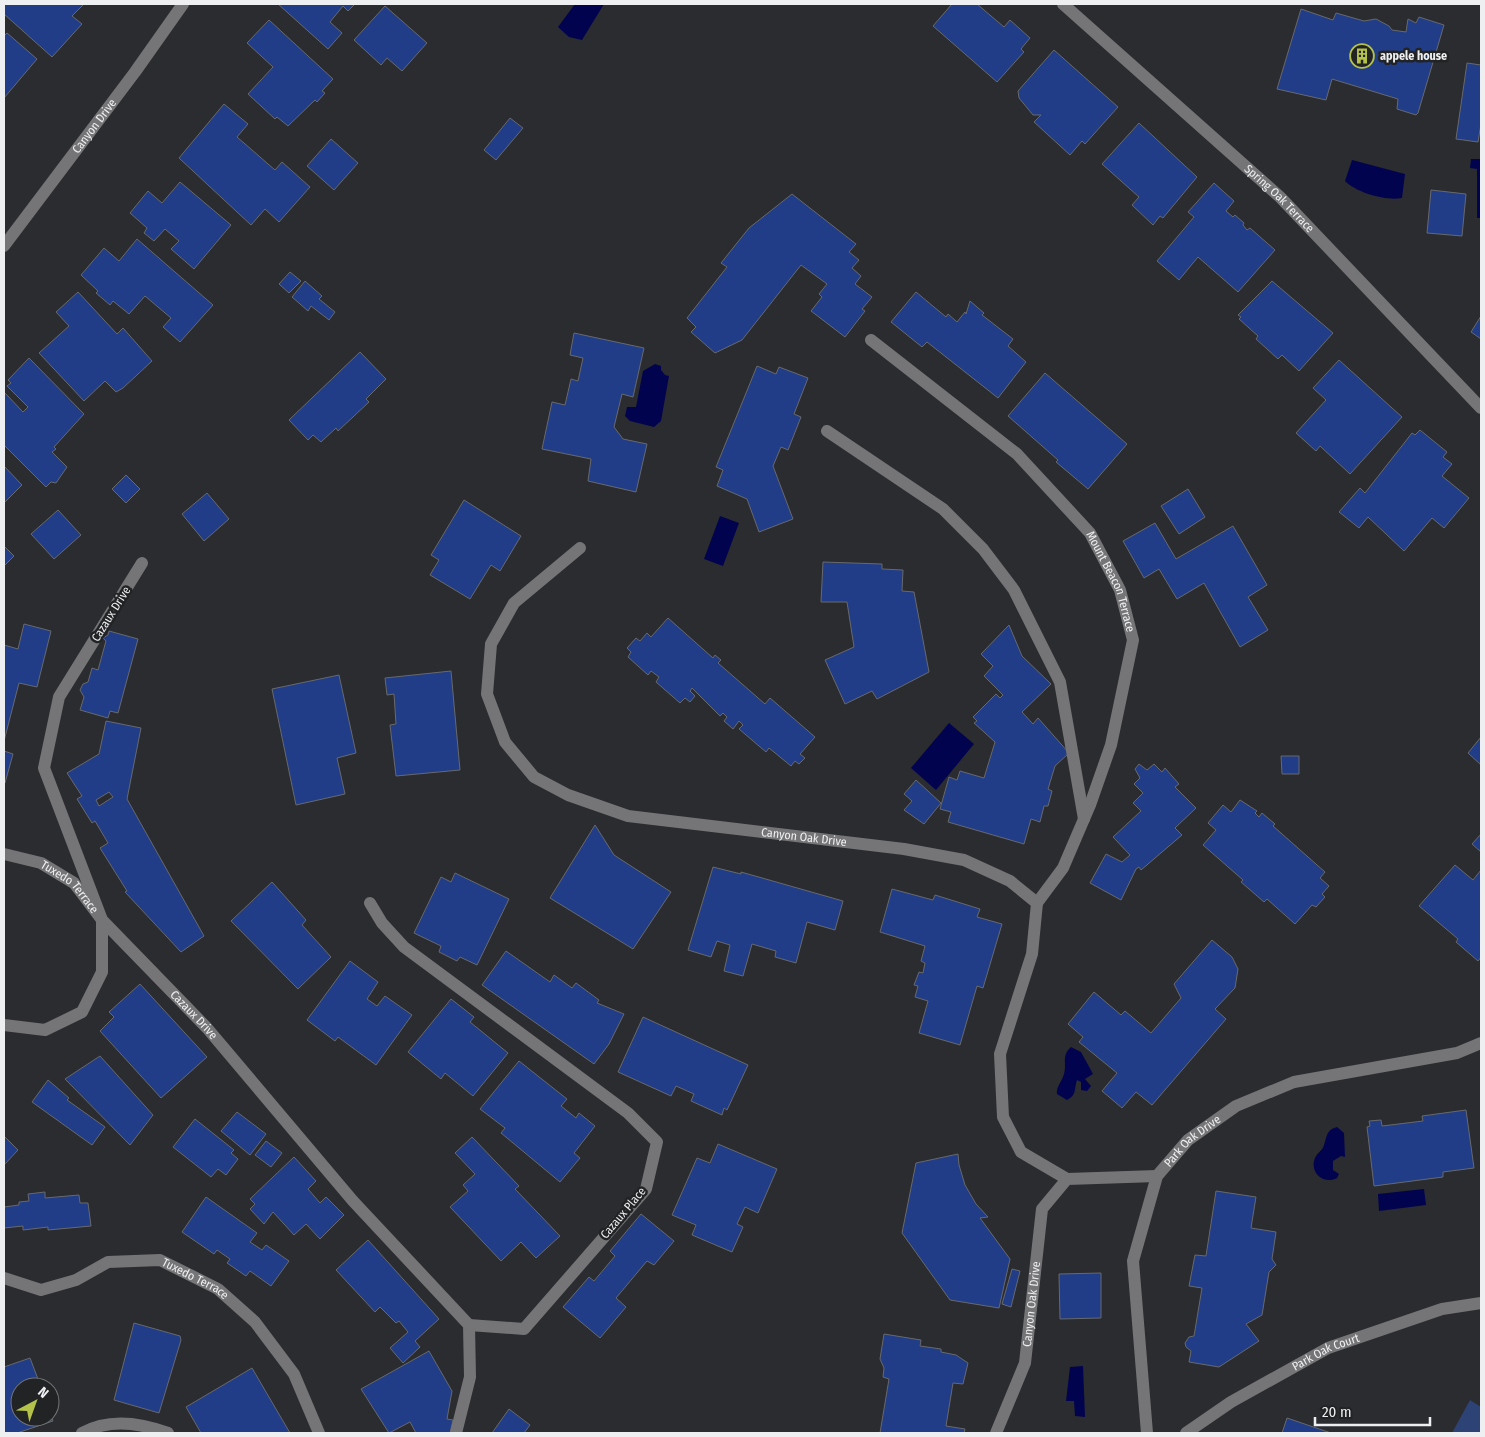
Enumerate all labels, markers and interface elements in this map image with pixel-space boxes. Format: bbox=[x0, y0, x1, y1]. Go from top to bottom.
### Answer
building icon: appele house bbox=[1349, 43, 1375, 69]
place label: appele house bbox=[1380, 49, 1447, 63]
street label: Canyon Drive bbox=[69, 96, 119, 156]
street label: Spring Oak Terrace bbox=[1242, 162, 1317, 236]
street label: Mount Beacon Terrace bbox=[1083, 529, 1138, 633]
street label: Cazaux Drive bbox=[89, 584, 133, 644]
street label: Canyon Oak Drive bbox=[760, 825, 848, 849]
street label: Tuxedo Terrace bbox=[38, 858, 101, 916]
street label: Cazaux Drive bbox=[167, 988, 221, 1042]
street label: Park Oak Drive bbox=[1161, 1112, 1223, 1170]
street label: Cazaux Place bbox=[597, 1184, 649, 1242]
street label: Tuxedo Terrace bbox=[160, 1255, 232, 1302]
street label: Canyon Oak Drive bbox=[1020, 1261, 1043, 1348]
street label: Park Oak Court bbox=[1290, 1331, 1361, 1374]
north arrow bbox=[10, 1377, 60, 1427]
text: N bbox=[34, 1383, 52, 1402]
scale bar bbox=[1315, 1394, 1430, 1426]
text: 20 m bbox=[1322, 1403, 1352, 1421]

